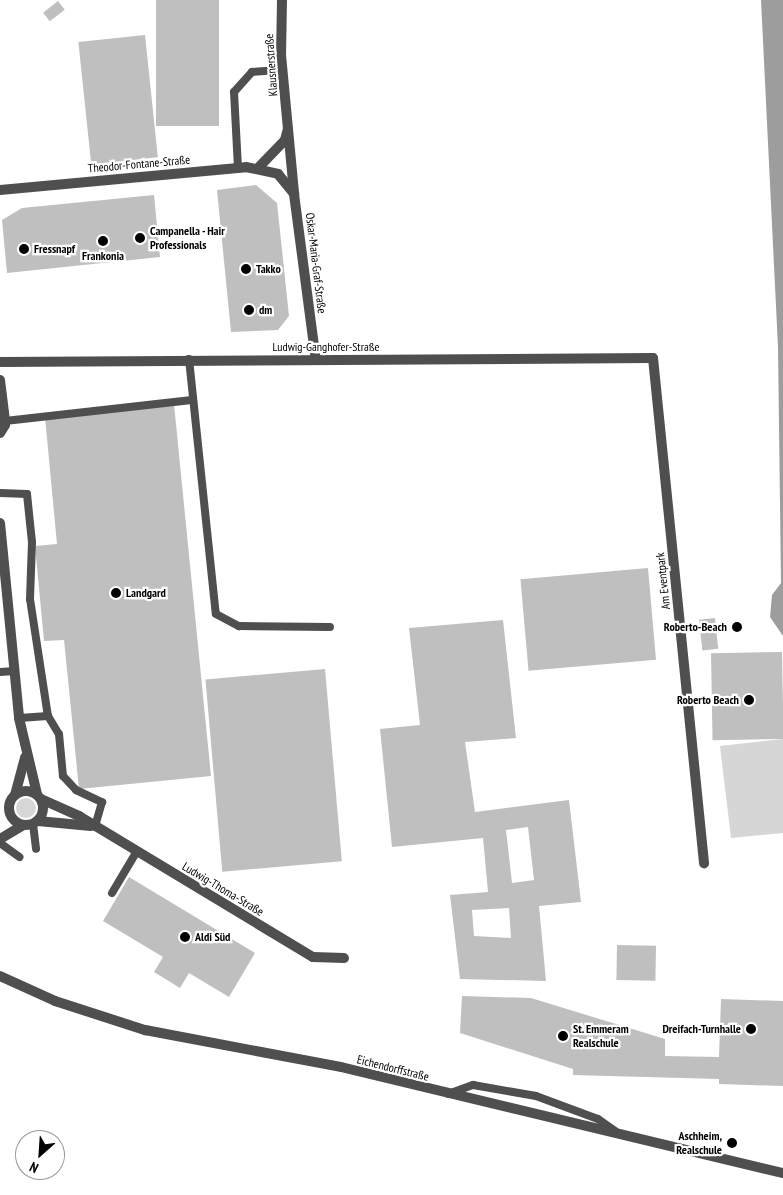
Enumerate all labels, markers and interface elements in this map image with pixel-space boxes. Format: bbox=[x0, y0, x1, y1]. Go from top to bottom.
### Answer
street label: Klausnerstraße bbox=[262, 33, 280, 97]
street label: Theodor-Fontane-Straße bbox=[87, 152, 191, 176]
street label: Oskar-Maria-Graf-Straße bbox=[303, 212, 329, 314]
place label: Campanella - Hair Professionals bbox=[150, 224, 226, 252]
marker: Campanella - Hair Professionals bbox=[134, 232, 146, 244]
marker: Frankonia bbox=[97, 235, 109, 247]
place label: Fressnapf bbox=[34, 242, 75, 256]
marker: Fressnapf bbox=[18, 243, 30, 255]
place label: Frankonia bbox=[82, 249, 124, 263]
place label: Takko bbox=[256, 262, 281, 276]
marker: Takko bbox=[240, 263, 252, 275]
place label: dm bbox=[259, 303, 272, 317]
marker: dm bbox=[243, 304, 255, 316]
street label: Ludwig-Ganghofer-Straße bbox=[272, 340, 380, 354]
street label: Am Eventpark bbox=[653, 552, 673, 610]
place label: Landgard bbox=[126, 586, 166, 600]
marker: Landgard bbox=[110, 587, 122, 599]
place label: Roberto-Beach bbox=[664, 620, 727, 634]
marker: Roberto-Beach bbox=[731, 621, 743, 633]
place label: Roberto Beach bbox=[677, 693, 739, 707]
marker: Roberto Beach bbox=[743, 694, 755, 706]
street label: Ludwig-Thoma-Straße bbox=[180, 859, 266, 919]
place label: Aldi Süd bbox=[195, 930, 230, 944]
marker: Aldi Süd bbox=[179, 931, 191, 943]
place label: St. Emmeram Realschule bbox=[573, 1022, 629, 1050]
place label: Dreifach-Turnhalle bbox=[662, 1022, 741, 1036]
marker: Dreifach-Turnhalle bbox=[745, 1023, 757, 1035]
marker: St. Emmeram Realschule bbox=[557, 1030, 569, 1042]
street label: Eichendorffstraße bbox=[356, 1052, 430, 1084]
place label: Aschheim, Realschule bbox=[676, 1129, 722, 1157]
north arrow bbox=[15, 1130, 65, 1180]
marker: Aschheim, Realschule bbox=[726, 1137, 738, 1149]
text: N bbox=[27, 1158, 41, 1177]

